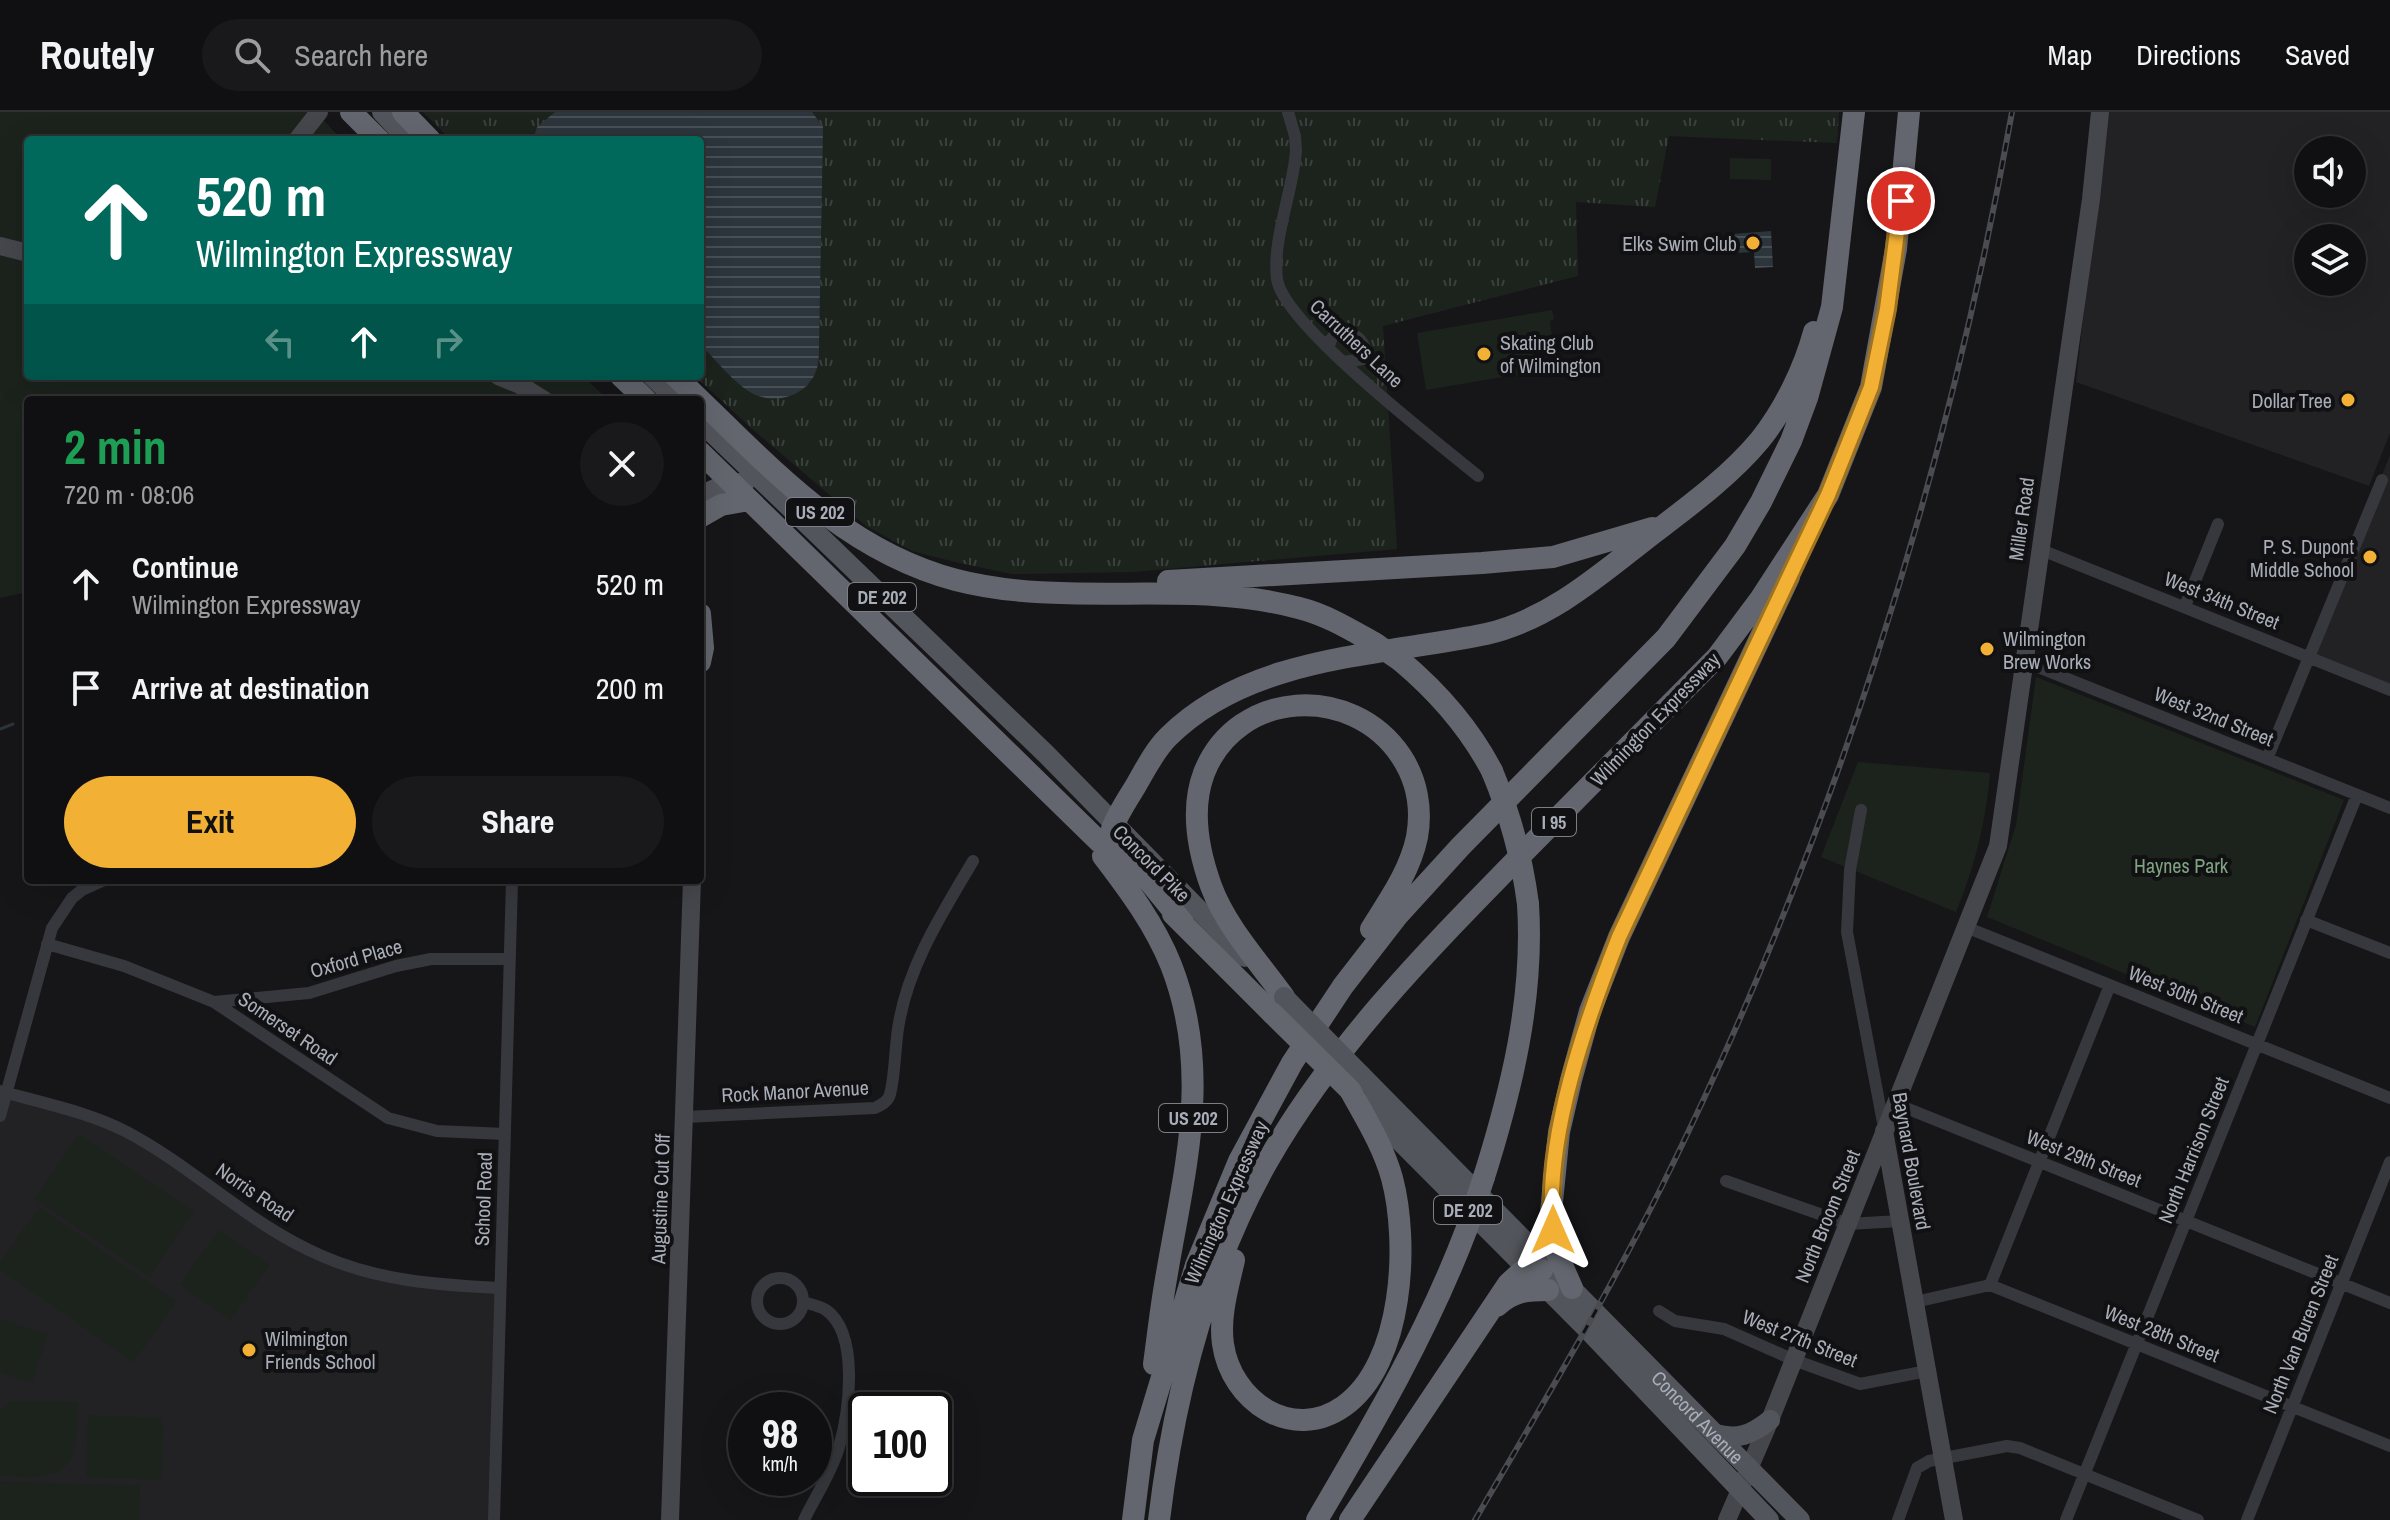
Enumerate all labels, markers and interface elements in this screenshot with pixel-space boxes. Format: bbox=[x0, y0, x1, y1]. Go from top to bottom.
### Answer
search box bbox=[202, 19, 762, 91]
text: Routely bbox=[40, 30, 154, 81]
icon: search bbox=[230, 33, 274, 77]
text: Search here bbox=[294, 35, 428, 75]
text: Map bbox=[2048, 36, 2092, 74]
text: Directions bbox=[2136, 36, 2241, 74]
text: Saved bbox=[2285, 36, 2350, 74]
map controls bbox=[2294, 136, 2366, 296]
button: sound bbox=[2294, 136, 2366, 208]
text: 520 m bbox=[196, 158, 326, 233]
pin bbox=[1867, 167, 1935, 235]
icon: ahead bbox=[64, 168, 168, 272]
icon: arrive bbox=[1879, 179, 1923, 223]
button: layers bbox=[2294, 224, 2366, 296]
text: Wilmington Expressway bbox=[196, 230, 513, 278]
place label: Elks Swim Club bbox=[1622, 230, 1737, 257]
marker: Elks Swim Club bbox=[1744, 234, 1762, 252]
street label: Carruthers Lane bbox=[1304, 293, 1410, 393]
icon: left bbox=[258, 320, 302, 364]
icon: ahead bbox=[342, 320, 386, 364]
icon: right bbox=[426, 320, 470, 364]
place label: Skating Club of Wilmington bbox=[1500, 329, 1601, 379]
marker: Skating Club of Wilmington bbox=[1475, 345, 1493, 363]
place label: Dollar Tree bbox=[2252, 387, 2332, 414]
marker: Dollar Tree bbox=[2339, 391, 2357, 409]
text: 2 min bbox=[64, 414, 167, 479]
button: close bbox=[580, 422, 664, 506]
street label: Miller Road bbox=[2002, 476, 2040, 562]
text: 720 m · 08:06 bbox=[64, 477, 194, 512]
road number: US 202 bbox=[786, 498, 854, 526]
place label: P. S. Dupont Middle School bbox=[2250, 533, 2354, 583]
text: Continue bbox=[132, 547, 239, 587]
marker: P. S. Dupont Middle School bbox=[2361, 548, 2379, 566]
icon: ahead bbox=[64, 562, 108, 606]
text: 520 m bbox=[596, 564, 664, 604]
street label: West 34th Street bbox=[2160, 565, 2284, 636]
road number: DE 202 bbox=[848, 583, 916, 611]
text: Wilmington Expressway bbox=[132, 587, 361, 622]
place label: Wilmington Brew Works bbox=[2003, 625, 2091, 675]
marker: Wilmington Brew Works bbox=[1978, 640, 1996, 658]
street label: Wilmington Expressway bbox=[1584, 646, 1726, 792]
icon: arrive bbox=[64, 666, 108, 710]
text: Arrive at destination bbox=[132, 668, 370, 708]
text: 200 m bbox=[596, 668, 664, 708]
street label: West 32nd Street bbox=[2150, 680, 2278, 752]
button: Exit bbox=[64, 776, 356, 868]
button: Share bbox=[372, 776, 664, 868]
road number: I 95 bbox=[1532, 808, 1576, 836]
street label: Concord Pike bbox=[1107, 818, 1197, 908]
park label: Haynes Park bbox=[2134, 852, 2229, 879]
street label: Oxford Place bbox=[307, 932, 405, 984]
street label: West 30th Street bbox=[2124, 959, 2248, 1030]
street label: Somerset Road bbox=[233, 985, 343, 1071]
street label: North Harrison Street bbox=[2151, 1072, 2235, 1227]
street label: Rock Manor Avenue bbox=[721, 1074, 869, 1108]
street label: Baynard Boulevard bbox=[1887, 1090, 1937, 1232]
road number: US 202 bbox=[1159, 1104, 1227, 1132]
street label: Wilmington Expressway bbox=[1178, 1115, 1274, 1288]
street label: West 29th Street bbox=[2022, 1123, 2146, 1194]
street label: Augustine Cut Off bbox=[644, 1133, 676, 1265]
street label: North Broom Street bbox=[1788, 1145, 1866, 1287]
street label: School Road bbox=[468, 1152, 498, 1246]
street label: Norris Road bbox=[211, 1156, 299, 1228]
position arrow bbox=[1511, 1188, 1595, 1272]
road number: DE 202 bbox=[1434, 1196, 1502, 1224]
street label: North Van Buren Street bbox=[2256, 1250, 2344, 1418]
street label: West 28th Street bbox=[2100, 1298, 2224, 1369]
street label: West 27th Street bbox=[1738, 1303, 1862, 1374]
place label: Wilmington Friends School bbox=[265, 1325, 375, 1375]
marker: Wilmington Friends School bbox=[240, 1341, 258, 1359]
street label: Concord Avenue bbox=[1646, 1364, 1750, 1469]
speed limit sign: 100 bbox=[848, 1392, 952, 1496]
text: 98 bbox=[762, 1407, 798, 1460]
text: km/h bbox=[762, 1450, 798, 1477]

